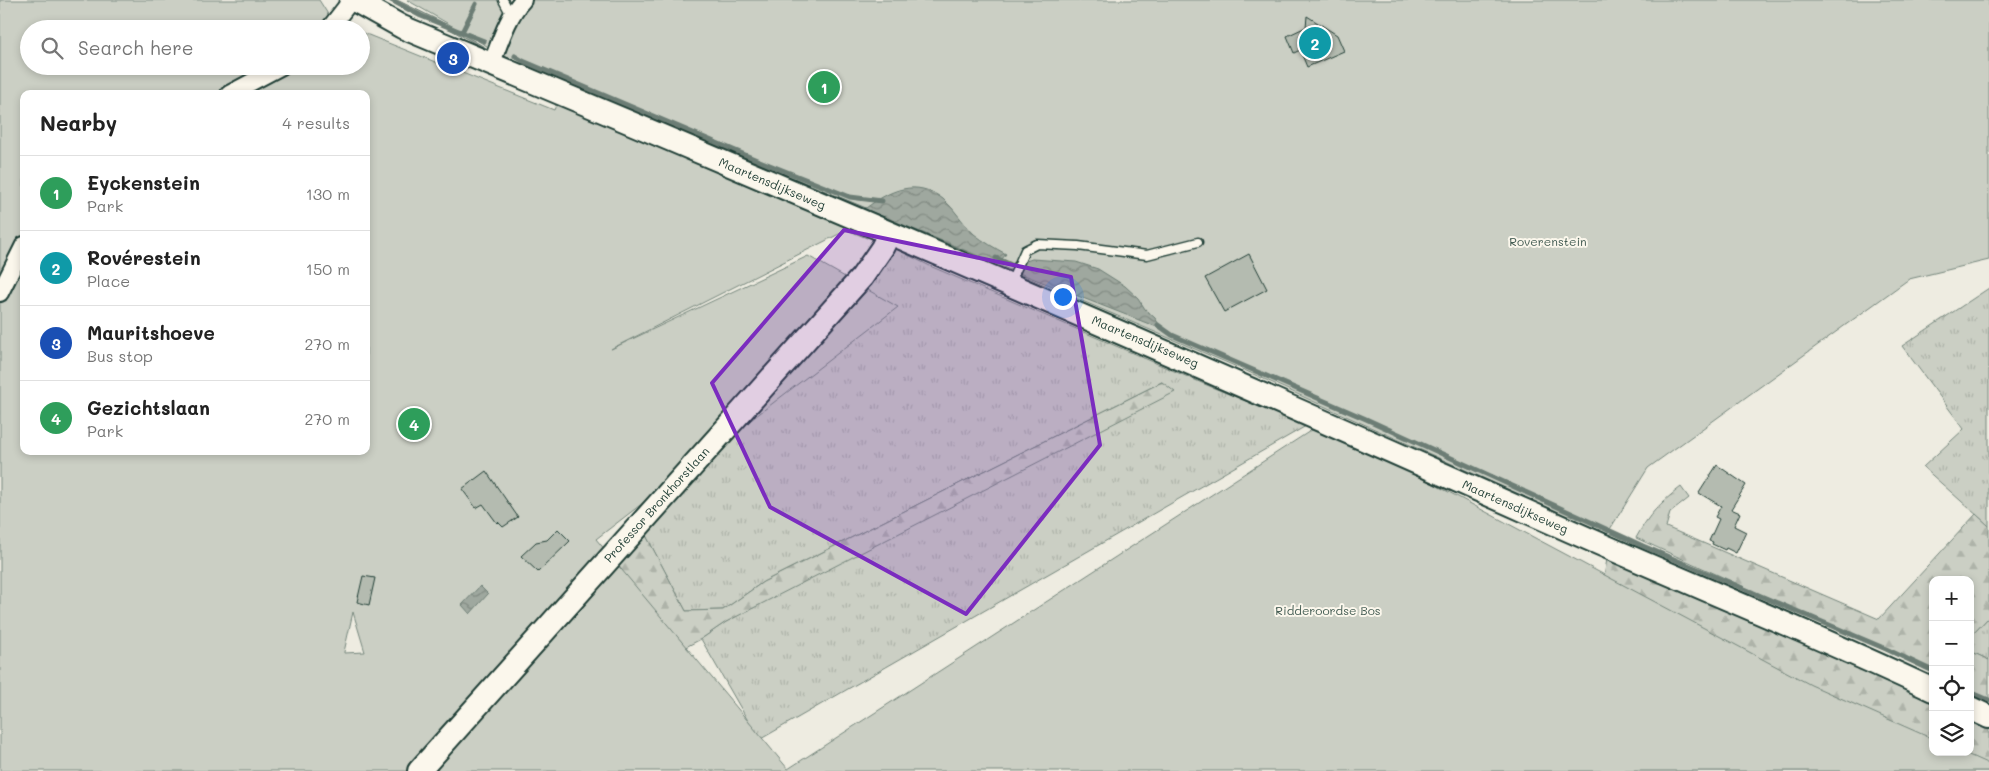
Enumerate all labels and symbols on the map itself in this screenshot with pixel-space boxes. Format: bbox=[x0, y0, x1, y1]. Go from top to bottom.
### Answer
pin: 2 bbox=[1299, 24, 1331, 62]
pin: 3 bbox=[437, 39, 469, 77]
pin: 1 bbox=[808, 68, 840, 106]
street label: Maartensdijkseweg bbox=[717, 153, 828, 213]
park label: Roverenstein bbox=[1509, 233, 1587, 249]
your location bbox=[1050, 284, 1076, 310]
street label: Maartensdijkseweg bbox=[1090, 311, 1201, 371]
pin: 4 bbox=[398, 405, 430, 443]
street label: Professor Bronkhorstlaan bbox=[600, 443, 713, 566]
street label: Maartensdijkseweg bbox=[1460, 476, 1571, 537]
park label: Ridderoordse Bos bbox=[1275, 602, 1381, 618]

